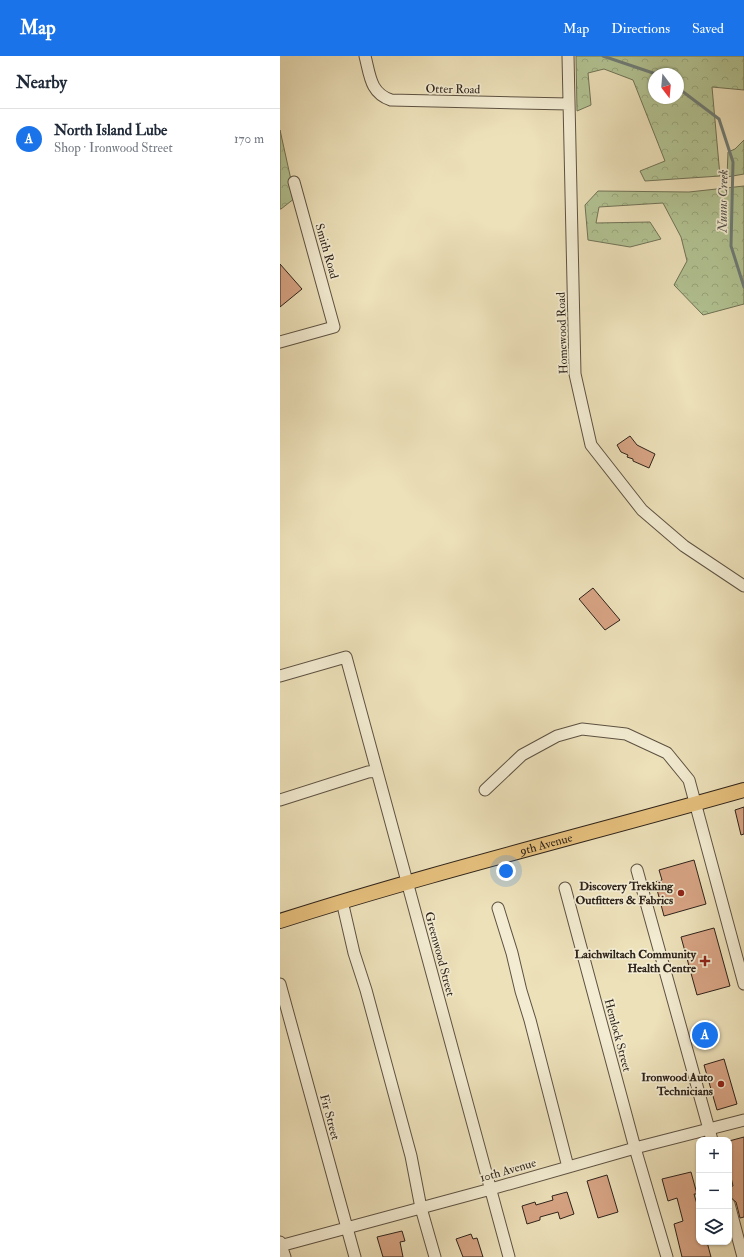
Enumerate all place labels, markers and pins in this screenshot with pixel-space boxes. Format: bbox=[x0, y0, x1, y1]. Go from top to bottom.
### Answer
place label: Discovery Trekking Outfitters & Fabrics bbox=[576, 879, 674, 908]
marker: Discovery Trekking Outfitters & Fabrics bbox=[676, 888, 686, 898]
place label: Laichwiltach Community Health Centre bbox=[574, 947, 697, 976]
marker: Laichwiltach Community Health Centre bbox=[699, 955, 711, 967]
pin: A bbox=[692, 1020, 718, 1050]
place label: Ironwood Auto Technicians bbox=[641, 1070, 713, 1099]
marker: Ironwood Auto Technicians bbox=[716, 1079, 726, 1089]

